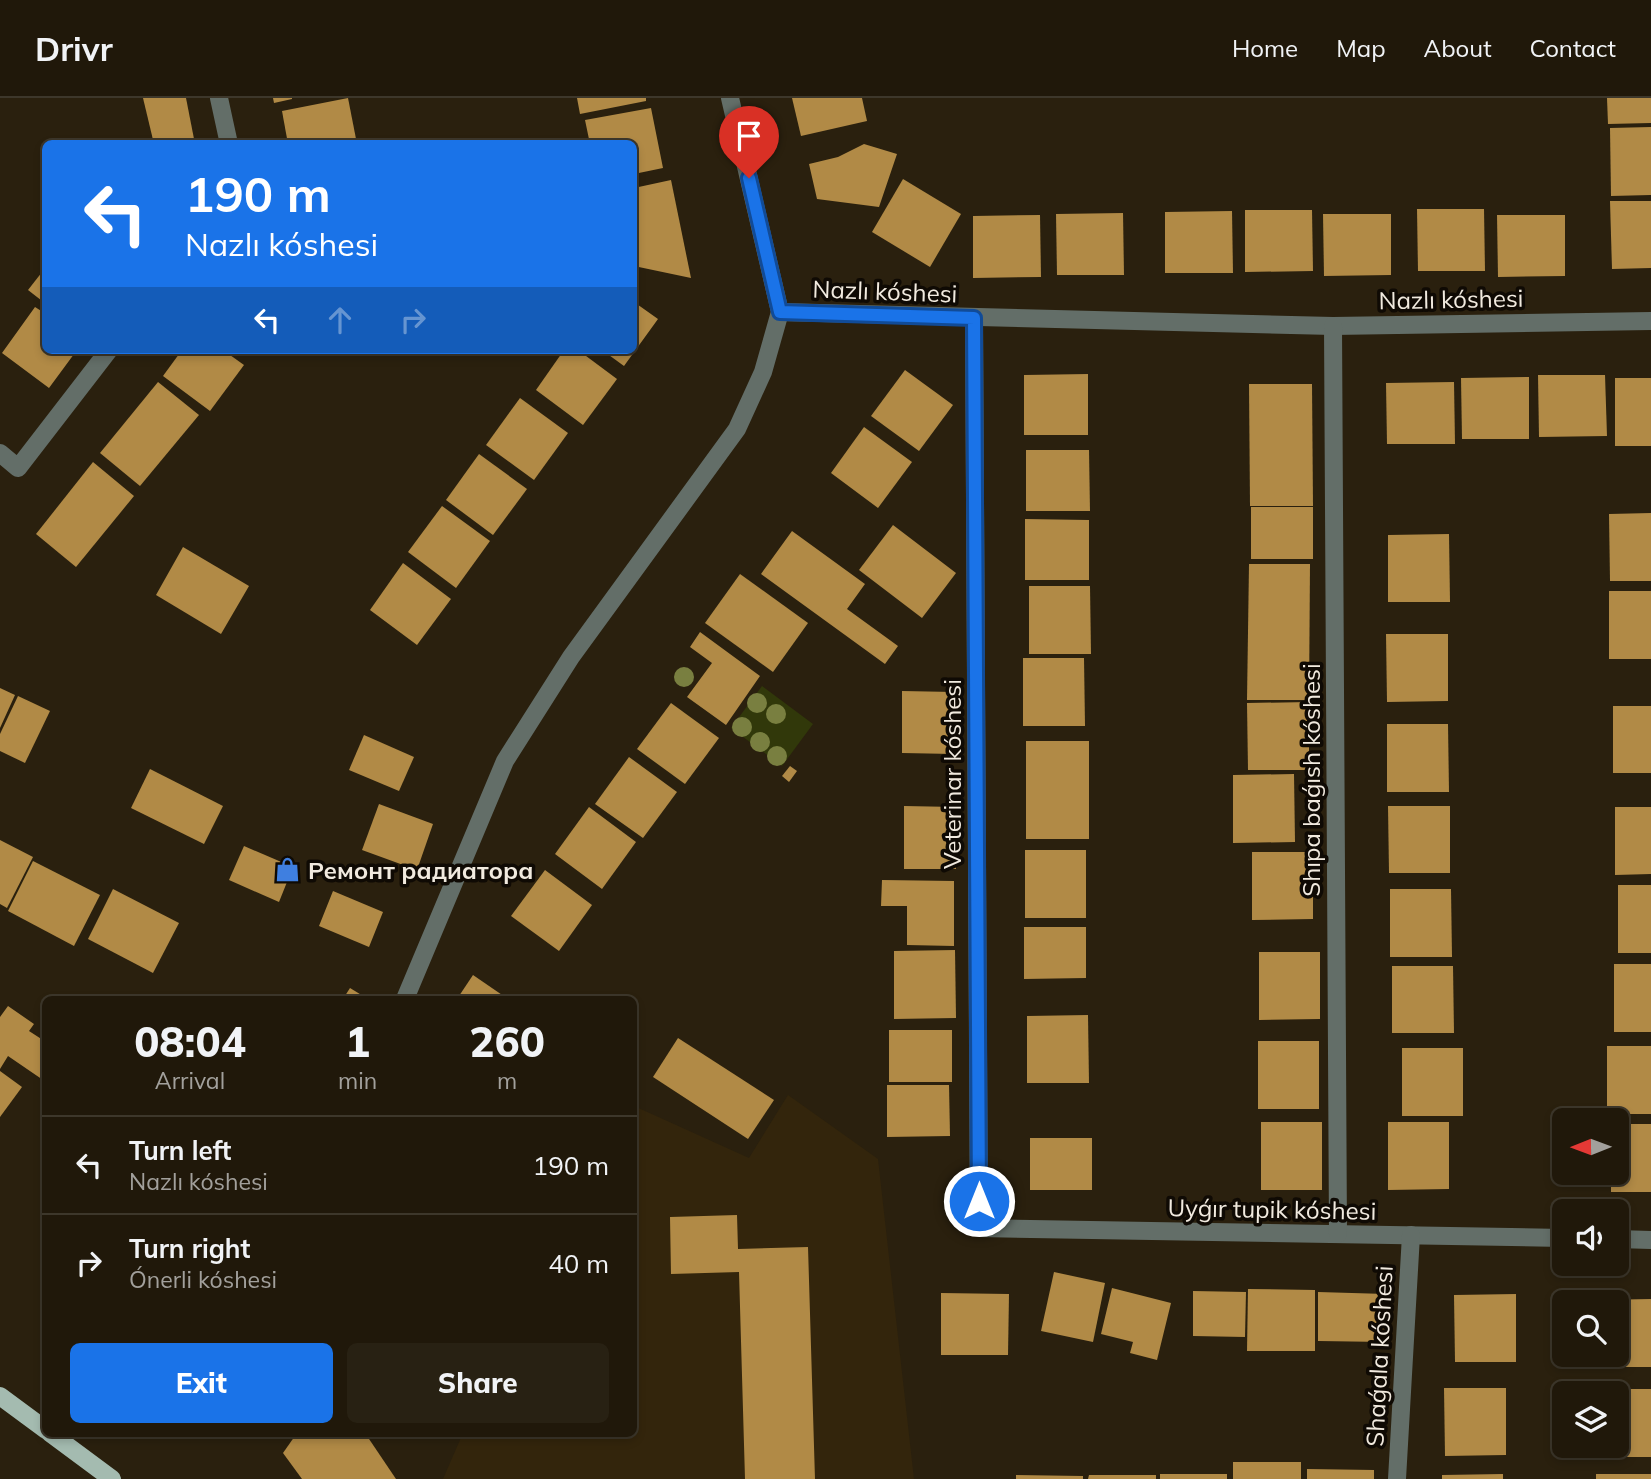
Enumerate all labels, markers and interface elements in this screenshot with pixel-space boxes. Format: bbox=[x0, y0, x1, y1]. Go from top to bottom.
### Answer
text: Drivr bbox=[35, 28, 113, 69]
text: Home bbox=[1232, 33, 1298, 63]
text: Map bbox=[1336, 33, 1386, 63]
text: About bbox=[1424, 33, 1492, 63]
text: Contact bbox=[1530, 33, 1616, 63]
pin bbox=[719, 106, 779, 178]
icon: arrive bbox=[730, 117, 768, 155]
text: 190 m bbox=[185, 163, 331, 224]
icon: left bbox=[70, 168, 161, 259]
text: Nazlı kóshesi bbox=[185, 224, 378, 264]
street label: Nazlı kóshesi bbox=[812, 273, 958, 309]
street label: Nazlı kóshesi bbox=[1378, 283, 1524, 315]
icon: left bbox=[248, 301, 286, 339]
icon: ahead bbox=[321, 301, 359, 339]
icon: right bbox=[394, 301, 432, 339]
street label: Shıpa baǵısh kóshesi bbox=[1296, 663, 1326, 897]
street label: Veterinar kóshesi bbox=[937, 679, 967, 869]
place label: Ремонт радиатора bbox=[308, 855, 533, 885]
shop icon: Ремонт радиатора bbox=[274, 856, 302, 884]
text: 08:04 bbox=[134, 1015, 246, 1068]
text: 1 bbox=[345, 1015, 370, 1068]
text: 260 bbox=[469, 1015, 545, 1068]
text: Arrival bbox=[155, 1066, 225, 1095]
text: min bbox=[338, 1066, 377, 1095]
text: m bbox=[497, 1066, 517, 1095]
north arrow bbox=[1552, 1108, 1629, 1185]
map controls bbox=[1552, 1108, 1629, 1458]
text: Turn left bbox=[129, 1134, 231, 1167]
icon: left bbox=[70, 1146, 108, 1184]
text: 190 m bbox=[533, 1149, 609, 1182]
position arrow bbox=[942, 1164, 1016, 1238]
text: Nazlı kóshesi bbox=[129, 1167, 268, 1196]
street label: Uyǵır tupik kóshesi bbox=[1167, 1192, 1377, 1226]
button: sound bbox=[1552, 1199, 1629, 1276]
text: Turn right bbox=[129, 1232, 250, 1265]
icon: right bbox=[70, 1244, 108, 1282]
text: 40 m bbox=[548, 1247, 609, 1280]
text: Ónerli kóshesi bbox=[129, 1265, 277, 1294]
street label: Shaǵala kóshesi bbox=[1359, 1265, 1399, 1447]
button: search bbox=[1552, 1290, 1629, 1367]
button: Exit bbox=[70, 1343, 333, 1423]
button: Share bbox=[347, 1343, 609, 1423]
button: layers bbox=[1552, 1381, 1629, 1458]

